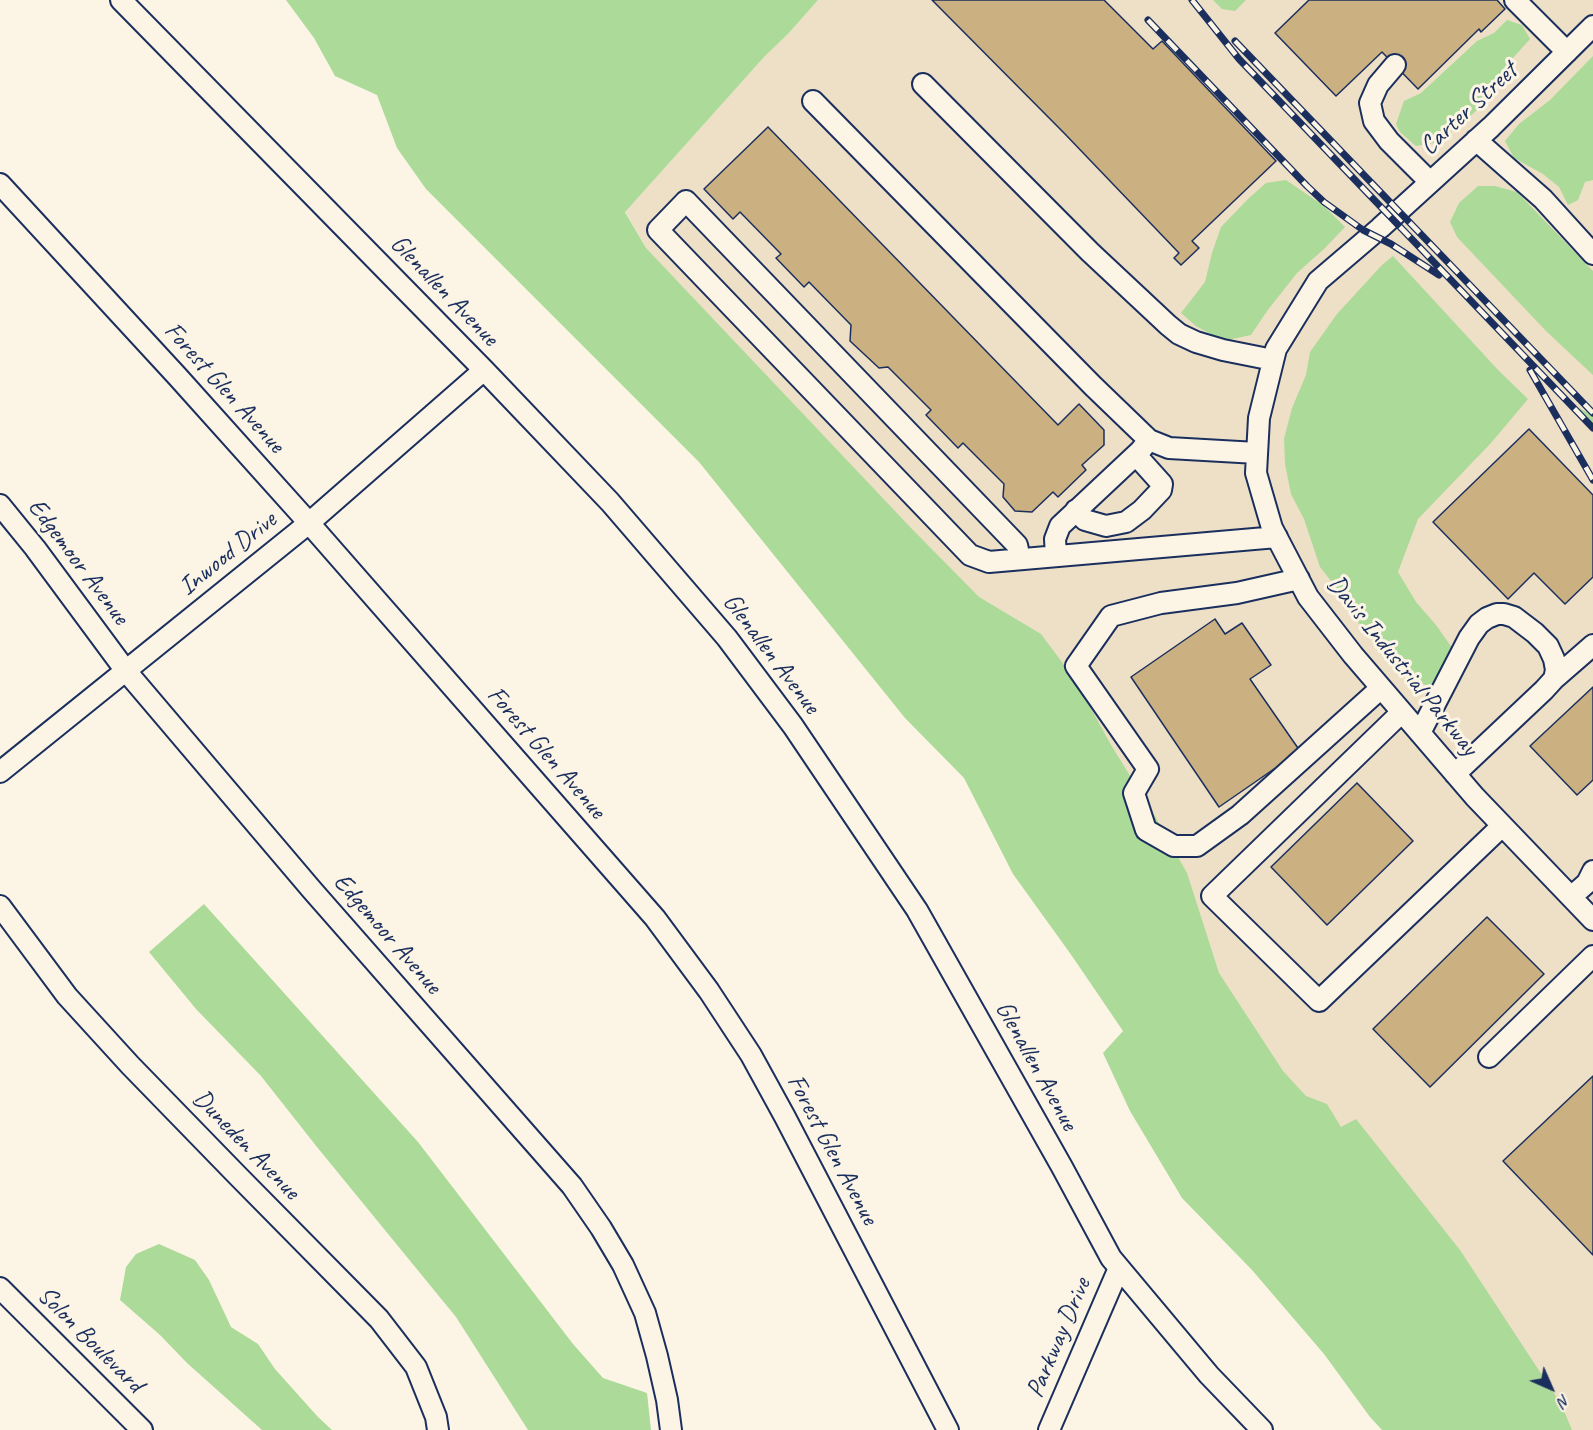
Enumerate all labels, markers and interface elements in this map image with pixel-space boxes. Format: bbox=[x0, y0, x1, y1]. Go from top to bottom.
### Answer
street label: Carter Street bbox=[1414, 56, 1524, 162]
street label: Glenallen Avenue bbox=[383, 229, 505, 353]
street label: Forest Glen Avenue bbox=[157, 316, 291, 460]
street label: Edgemoor Avenue bbox=[20, 493, 136, 631]
street label: Inwood Drive bbox=[173, 505, 283, 603]
street label: Davis Industrial Parkway bbox=[1320, 569, 1484, 763]
street label: Glenallen Avenue bbox=[716, 588, 826, 720]
street label: Forest Glen Avenue bbox=[480, 680, 612, 826]
street label: Edgemoor Avenue bbox=[326, 867, 448, 1001]
street label: Glenallen Avenue bbox=[988, 996, 1084, 1136]
street label: Forest Glen Avenue bbox=[779, 1070, 885, 1230]
street label: Duneden Avenue bbox=[186, 1083, 306, 1207]
street label: Parkway Drive bbox=[1020, 1273, 1098, 1403]
street label: Solon Boulevard bbox=[30, 1280, 150, 1400]
north arrow bbox=[1521, 1358, 1581, 1418]
text: N bbox=[1553, 1390, 1574, 1411]

